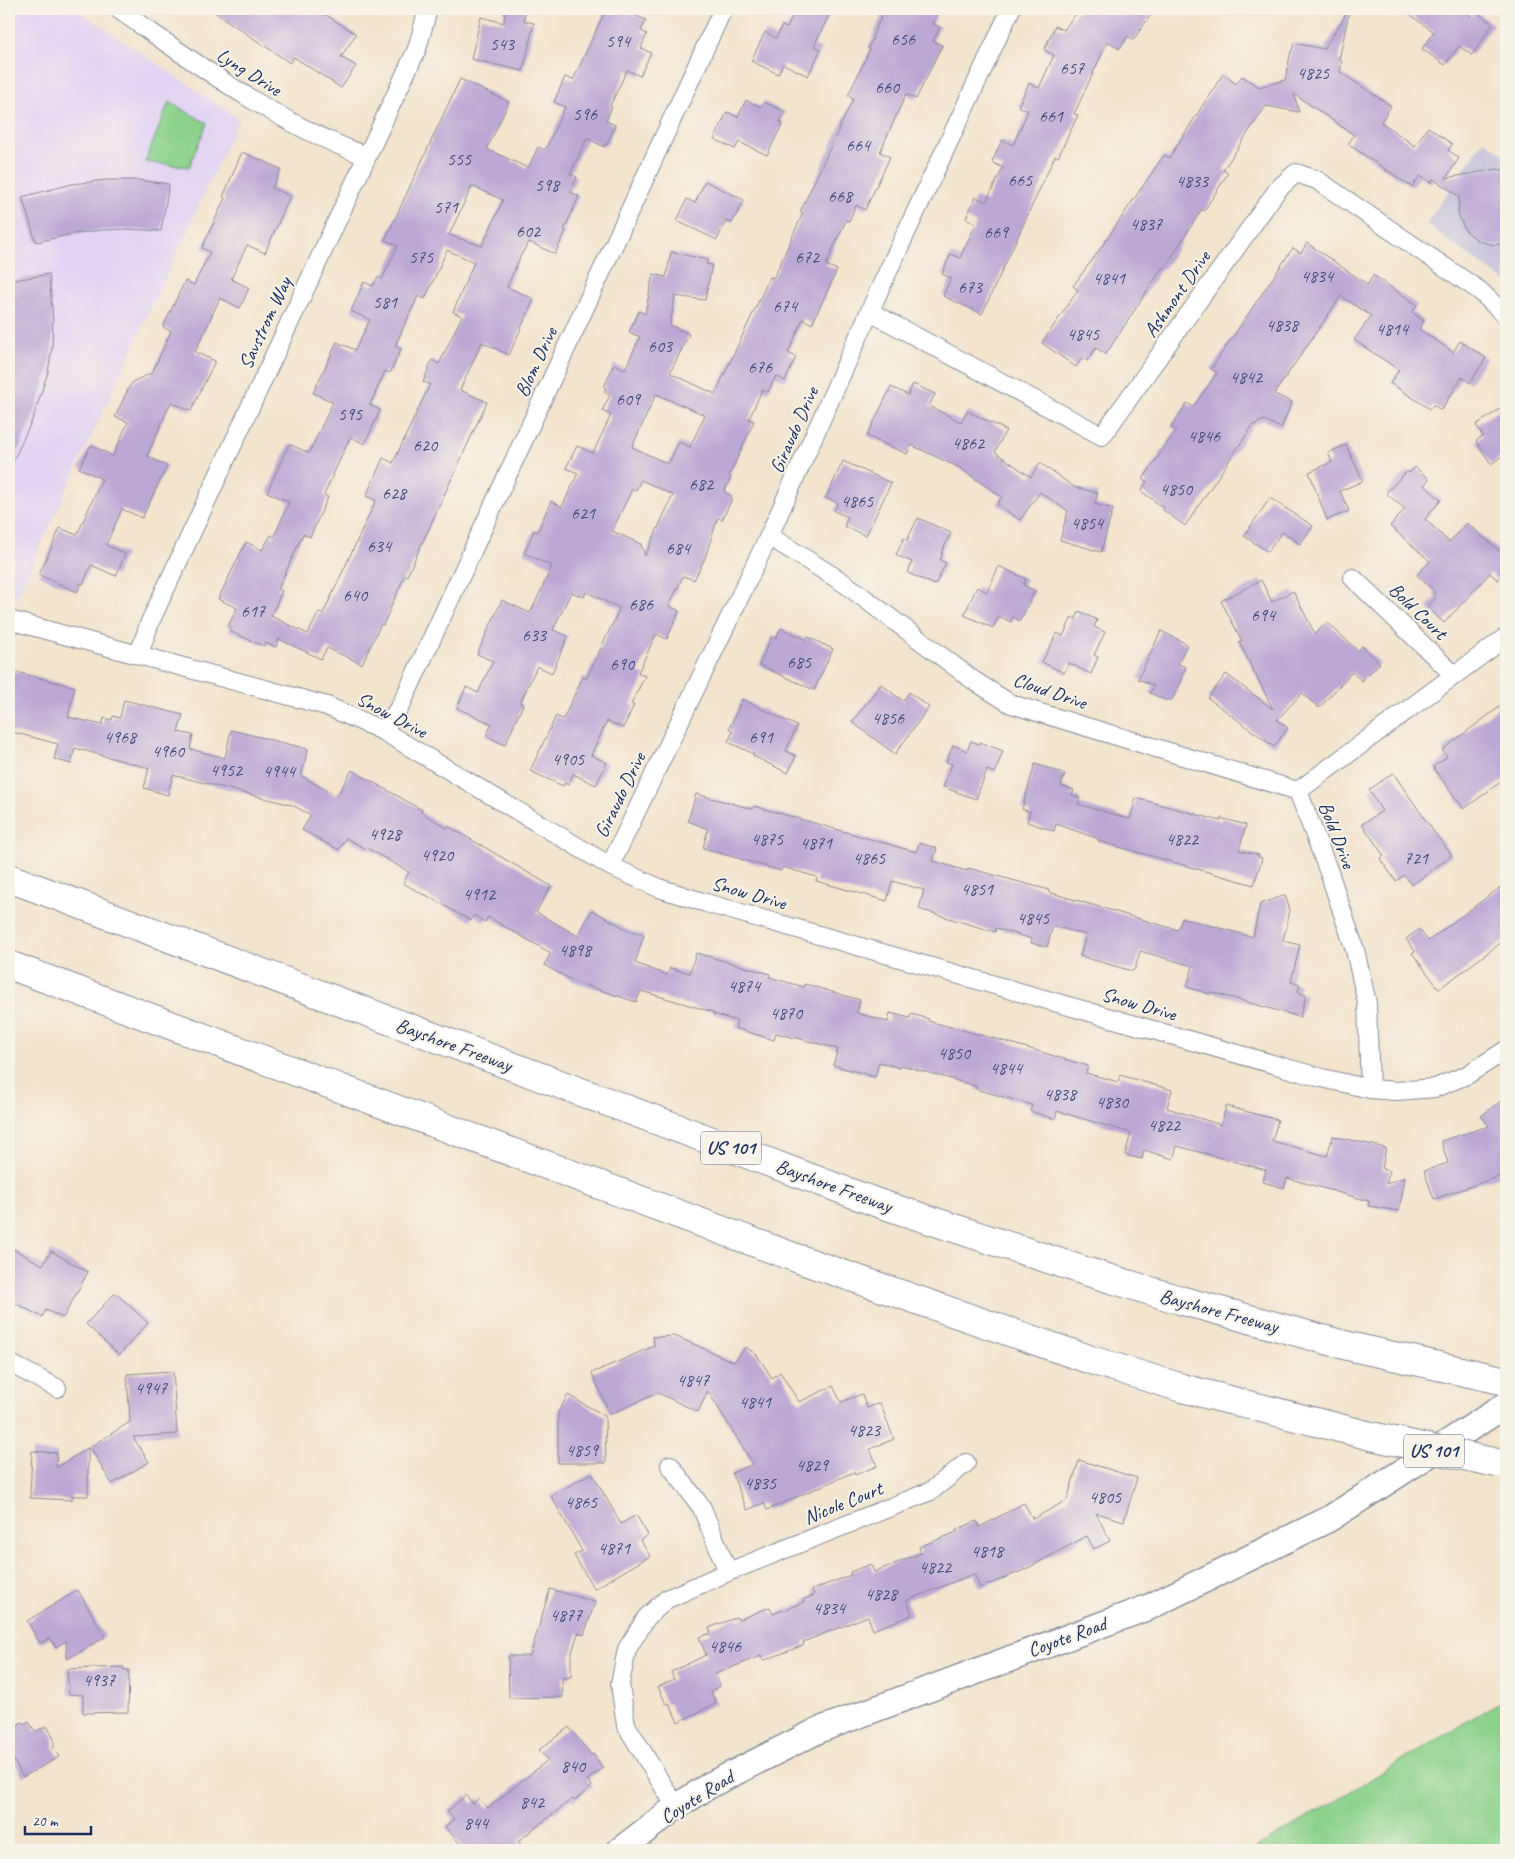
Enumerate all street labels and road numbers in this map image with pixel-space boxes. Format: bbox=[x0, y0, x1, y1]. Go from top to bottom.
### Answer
street label: Lyng Drive bbox=[212, 42, 287, 102]
street label: Ashmont Drive bbox=[1138, 245, 1217, 342]
street label: Savstrom Way bbox=[233, 271, 298, 373]
street label: Blom Drive bbox=[509, 322, 564, 401]
street label: Giraudo Drive bbox=[764, 382, 825, 477]
street label: Bold Court bbox=[1384, 577, 1454, 646]
street label: Cloud Drive bbox=[1010, 667, 1091, 716]
street label: Snow Drive bbox=[352, 686, 433, 745]
street label: Giraudo Drive bbox=[589, 747, 652, 842]
street label: Bold Drive bbox=[1313, 798, 1362, 873]
street label: Snow Drive bbox=[709, 870, 790, 916]
street label: Snow Drive bbox=[1099, 981, 1180, 1027]
street label: Bayshore Freeway bbox=[393, 1012, 518, 1078]
road number: US 101 bbox=[701, 1132, 761, 1164]
street label: Bayshore Freeway bbox=[773, 1153, 898, 1219]
street label: Bayshore Freeway bbox=[1157, 1283, 1283, 1339]
road number: US 101 bbox=[1404, 1434, 1464, 1468]
street label: Nicole Court bbox=[800, 1475, 888, 1530]
street label: Coyote Road bbox=[1024, 1610, 1113, 1663]
street label: Coyote Road bbox=[656, 1763, 741, 1829]

